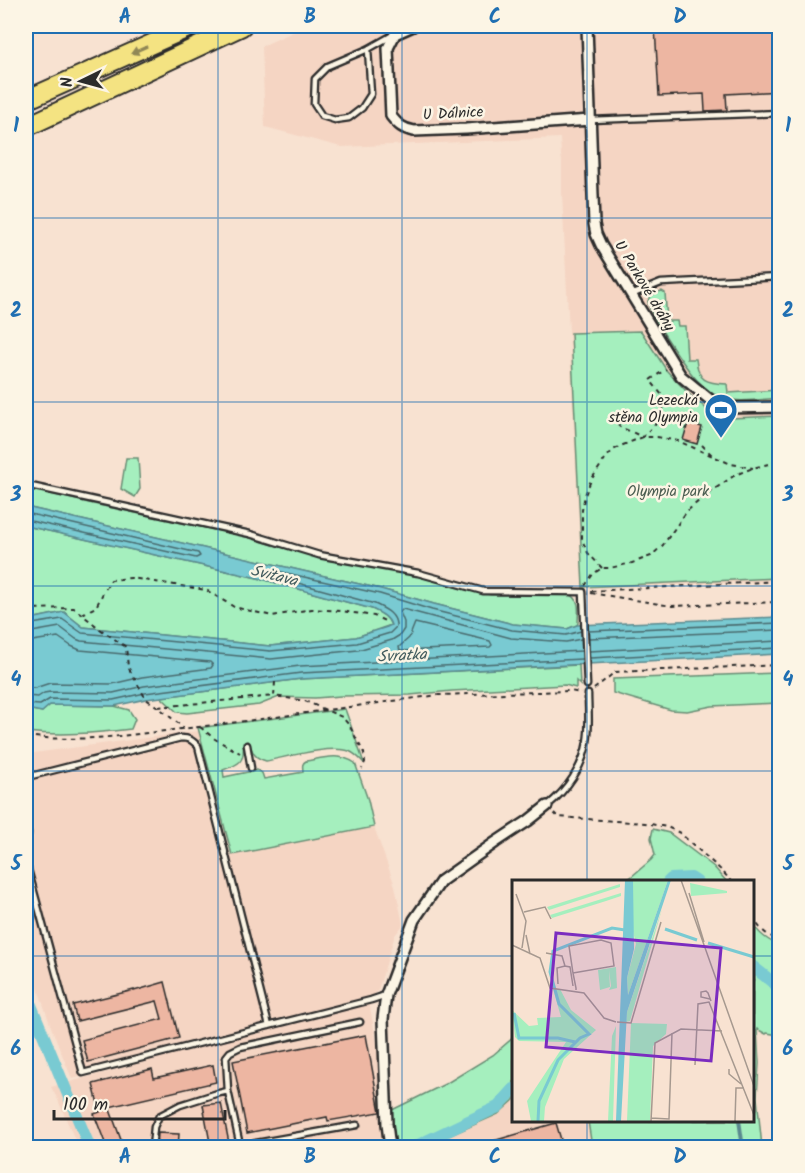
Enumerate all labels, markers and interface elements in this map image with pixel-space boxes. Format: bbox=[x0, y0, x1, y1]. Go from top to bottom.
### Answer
text: A bbox=[119, 2, 131, 34]
text: B bbox=[304, 2, 316, 34]
text: C bbox=[489, 2, 501, 34]
text: D bbox=[673, 2, 687, 34]
one-way arrow bbox=[129, 45, 147, 55]
north arrow bbox=[51, 51, 111, 111]
text: N bbox=[55, 76, 80, 88]
street label: U Dálnice bbox=[422, 100, 484, 128]
text: 1 bbox=[13, 111, 19, 143]
text: 1 bbox=[785, 111, 791, 143]
street label: U Parkové dráhy bbox=[607, 236, 681, 337]
text: 2 bbox=[10, 296, 22, 328]
text: 2 bbox=[782, 296, 794, 328]
place label: Lezecká stěna Olympia bbox=[609, 389, 700, 430]
sports icon: Lezecká stěna Olympia bbox=[703, 392, 739, 439]
text: 3 bbox=[10, 480, 22, 512]
park label: Olympia park bbox=[627, 480, 710, 504]
text: 3 bbox=[782, 480, 794, 512]
water label: Svitava bbox=[248, 558, 301, 594]
water label: Svratka bbox=[377, 642, 429, 670]
text: 4 bbox=[11, 665, 22, 697]
text: 4 bbox=[783, 665, 794, 697]
text: 5 bbox=[10, 849, 23, 881]
text: 5 bbox=[782, 849, 795, 881]
inset map bbox=[512, 880, 754, 1122]
text: 6 bbox=[11, 1034, 22, 1066]
text: 6 bbox=[783, 1034, 794, 1066]
scale bar bbox=[54, 1083, 225, 1121]
text: 100 m bbox=[63, 1091, 108, 1120]
text: A bbox=[119, 1142, 131, 1173]
text: B bbox=[304, 1142, 316, 1173]
text: C bbox=[489, 1142, 501, 1173]
text: D bbox=[673, 1142, 687, 1173]

